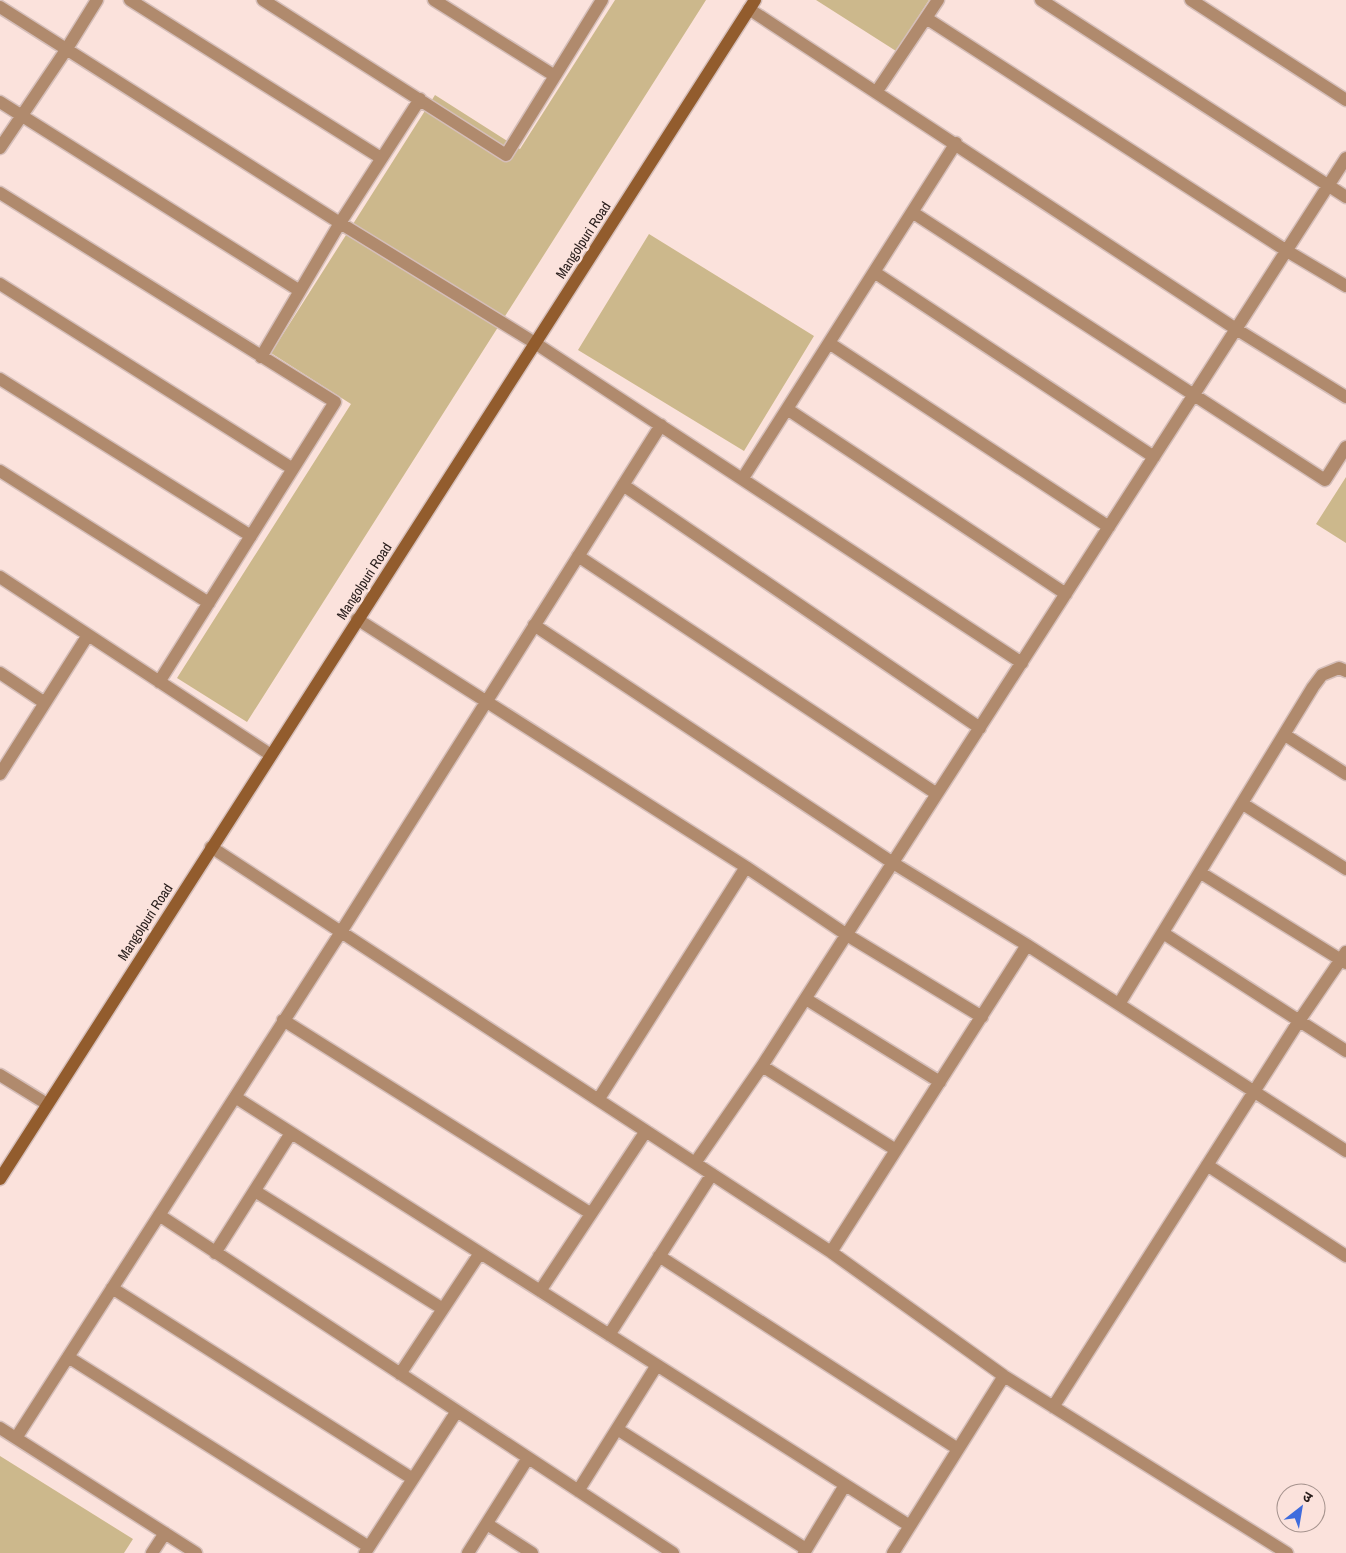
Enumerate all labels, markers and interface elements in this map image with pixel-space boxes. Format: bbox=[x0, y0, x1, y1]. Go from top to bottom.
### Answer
street label: Mangolpuri Road bbox=[551, 198, 615, 282]
street label: Mangolpuri Road bbox=[332, 539, 396, 623]
street label: Mangolpuri Road bbox=[113, 880, 177, 964]
north arrow bbox=[1276, 1483, 1326, 1533]
text: उ bbox=[1300, 1487, 1317, 1507]

